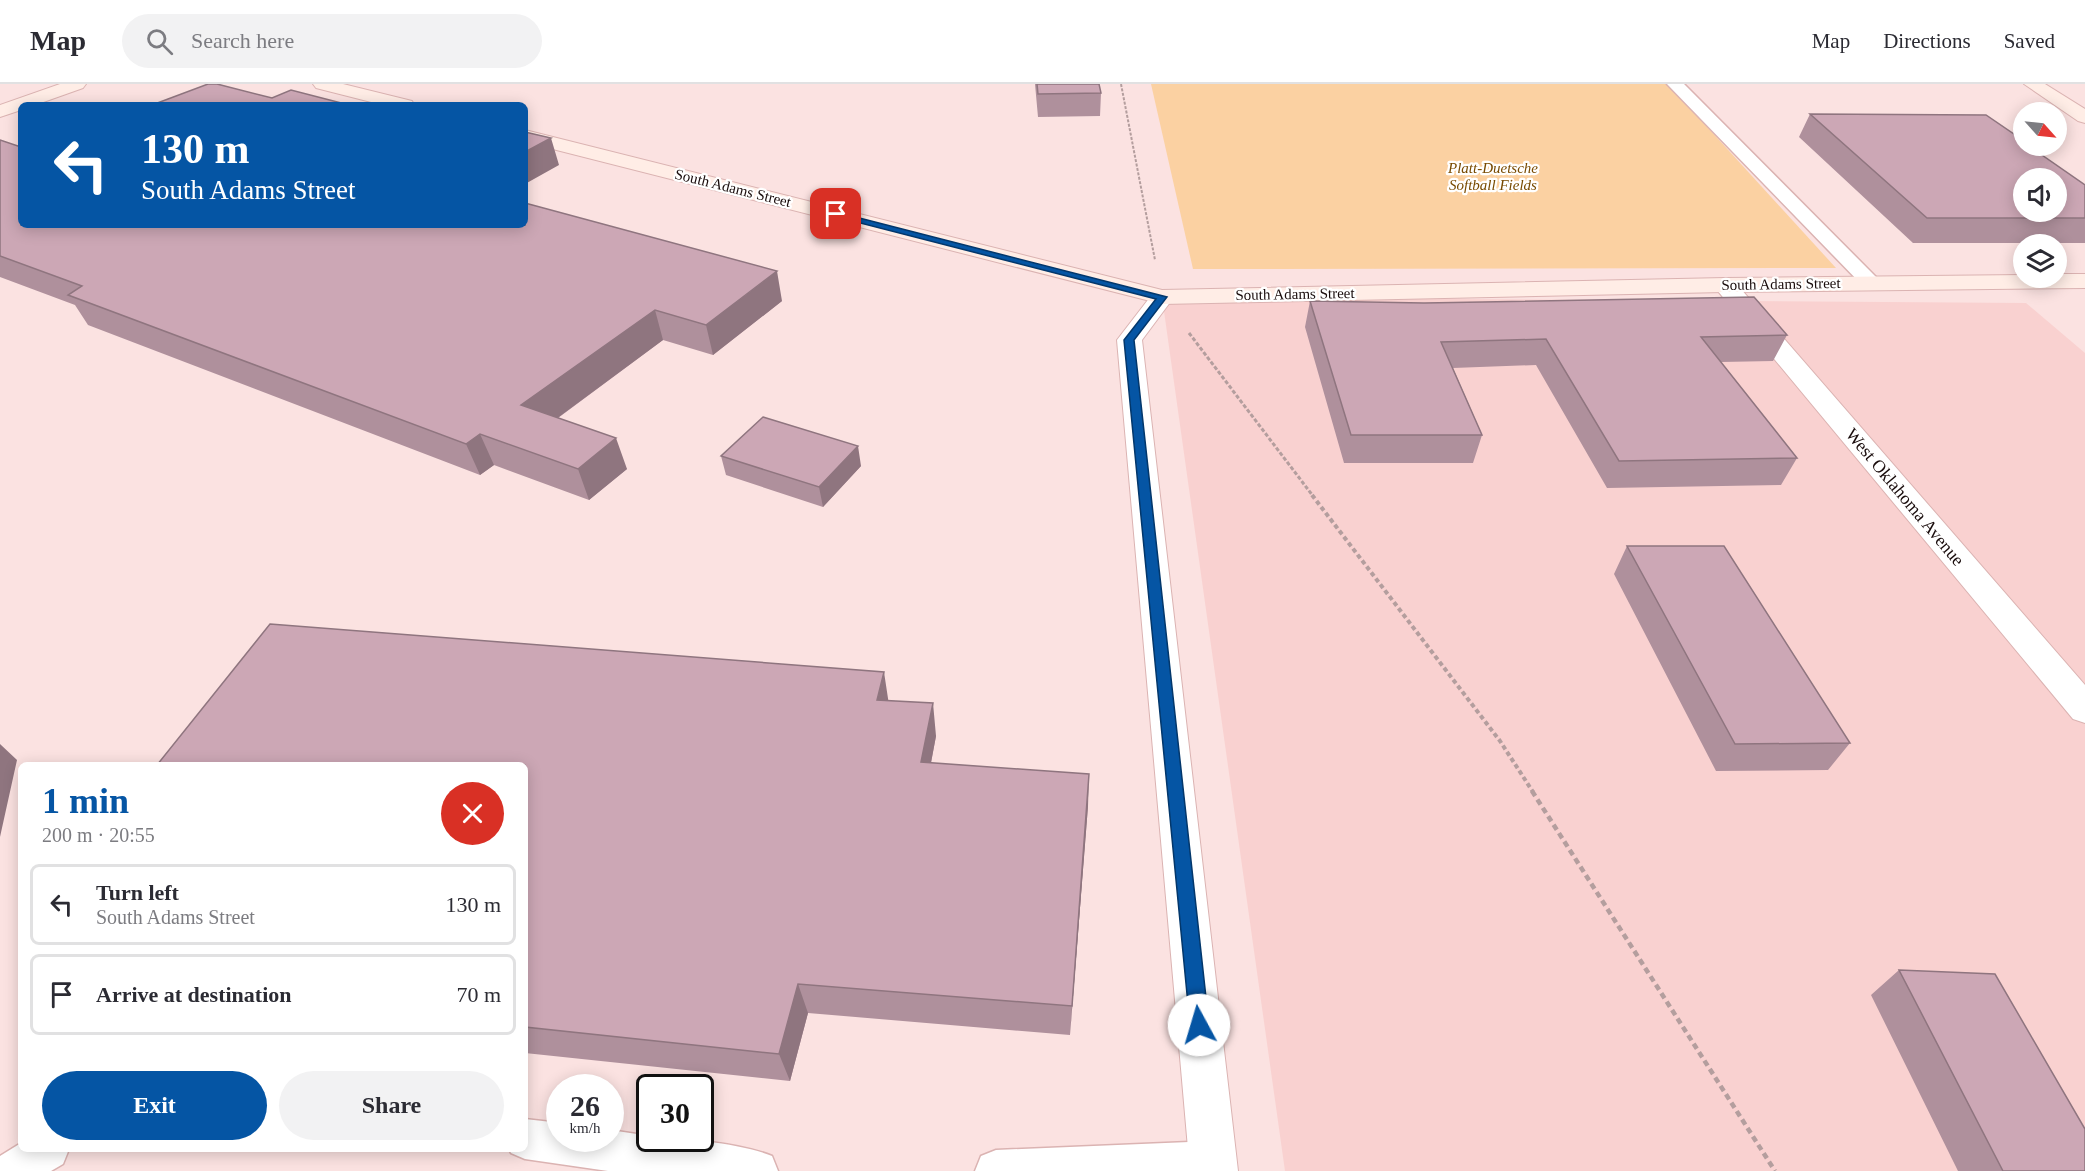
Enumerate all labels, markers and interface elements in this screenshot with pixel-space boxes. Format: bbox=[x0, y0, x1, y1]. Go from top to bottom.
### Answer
search box bbox=[122, 14, 542, 68]
text: Map bbox=[30, 25, 86, 56]
icon: search bbox=[143, 25, 176, 58]
text: Search here bbox=[191, 28, 294, 53]
text: Map bbox=[1812, 29, 1850, 53]
text: Directions bbox=[1883, 29, 1971, 53]
text: Saved bbox=[2004, 29, 2055, 53]
north arrow bbox=[2013, 102, 2067, 156]
map controls bbox=[2013, 102, 2067, 288]
icon: left bbox=[42, 126, 120, 204]
text: 130 m bbox=[141, 126, 250, 172]
park label: Platt-Duetsche Softball Fields bbox=[1447, 160, 1538, 193]
street label: South Adams Street bbox=[673, 166, 794, 210]
button: sound bbox=[2013, 168, 2067, 222]
text: South Adams Street bbox=[141, 175, 356, 205]
pin bbox=[810, 188, 861, 239]
icon: arrive bbox=[819, 197, 852, 230]
button: layers bbox=[2013, 234, 2067, 288]
street label: South Adams Street bbox=[1721, 275, 1842, 293]
street label: South Adams Street bbox=[1235, 285, 1356, 303]
street label: West Oklahoma Avenue bbox=[1842, 424, 1968, 570]
text: 1 min bbox=[42, 781, 129, 821]
button: close bbox=[441, 782, 504, 845]
text: 200 m · 20:55 bbox=[42, 824, 155, 846]
text: Turn left bbox=[96, 880, 179, 905]
icon: left bbox=[45, 888, 78, 921]
text: 130 m bbox=[445, 892, 501, 917]
text: South Adams Street bbox=[96, 906, 255, 928]
icon: arrive bbox=[45, 978, 78, 1011]
text: Arrive at destination bbox=[96, 982, 292, 1007]
text: 70 m bbox=[456, 982, 501, 1007]
position arrow bbox=[1167, 993, 1231, 1057]
button: Exit bbox=[42, 1071, 267, 1140]
button: Share bbox=[279, 1071, 504, 1140]
speed limit sign: 30 bbox=[636, 1074, 714, 1152]
text: 26 bbox=[570, 1089, 600, 1122]
text: km/h bbox=[570, 1120, 600, 1136]

